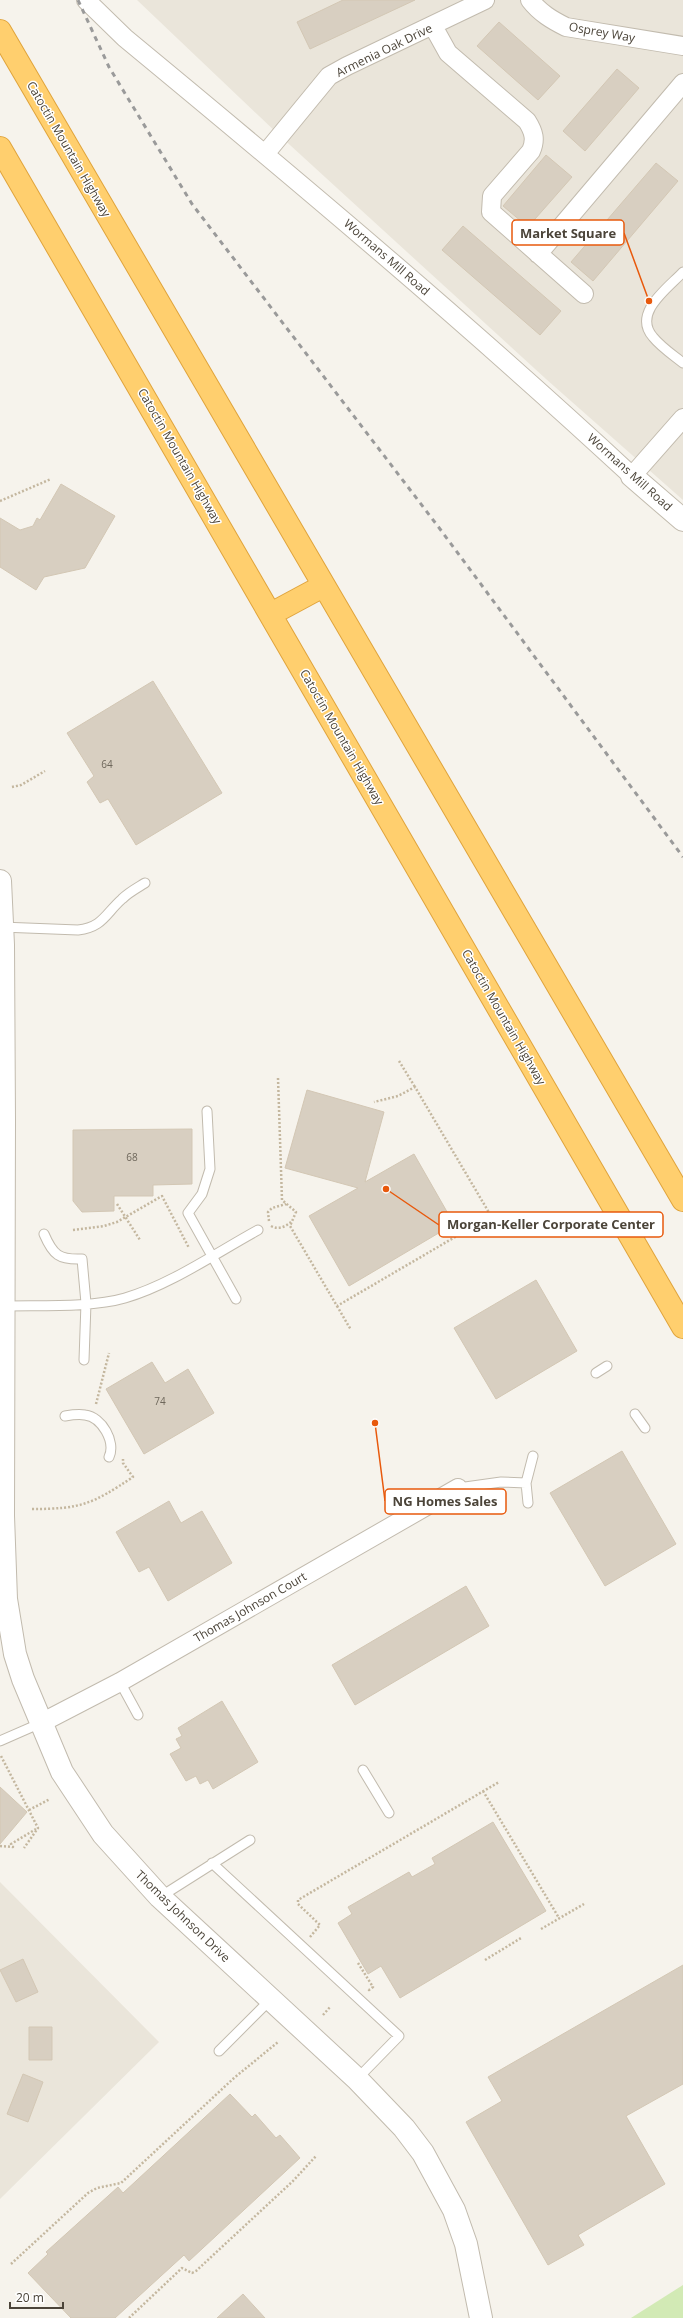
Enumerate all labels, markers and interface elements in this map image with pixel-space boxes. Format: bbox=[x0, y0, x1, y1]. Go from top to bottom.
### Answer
street label: Osprey Way bbox=[568, 18, 637, 46]
street label: Armenia Oak Drive bbox=[333, 19, 435, 81]
street label: Catoctin Mountain Highway bbox=[23, 78, 115, 221]
street label: Wormans Mill Road bbox=[340, 215, 434, 299]
callout: Market Square bbox=[512, 220, 624, 245]
text: Market Square bbox=[520, 224, 616, 242]
street label: Catoctin Mountain Highway bbox=[134, 385, 226, 528]
street label: Wormans Mill Road bbox=[584, 429, 676, 515]
street label: Catoctin Mountain Highway bbox=[296, 666, 388, 809]
house number: 64 bbox=[101, 757, 113, 771]
street label: Catoctin Mountain Highway bbox=[458, 946, 550, 1089]
house number: 68 bbox=[126, 1150, 138, 1164]
callout: Morgan-Keller Corporate Center bbox=[439, 1212, 663, 1237]
text: Morgan-Keller Corporate Center bbox=[447, 1215, 655, 1233]
house number: 74 bbox=[154, 1394, 166, 1408]
callout: NG Homes Sales bbox=[385, 1489, 506, 1514]
text: NG Homes Sales bbox=[393, 1492, 497, 1510]
street label: Thomas Johnson Court bbox=[190, 1568, 310, 1646]
street label: Thomas Johnson Drive bbox=[132, 1866, 234, 1966]
scale bar bbox=[10, 2284, 63, 2310]
text: 20 m bbox=[16, 2289, 44, 2306]

